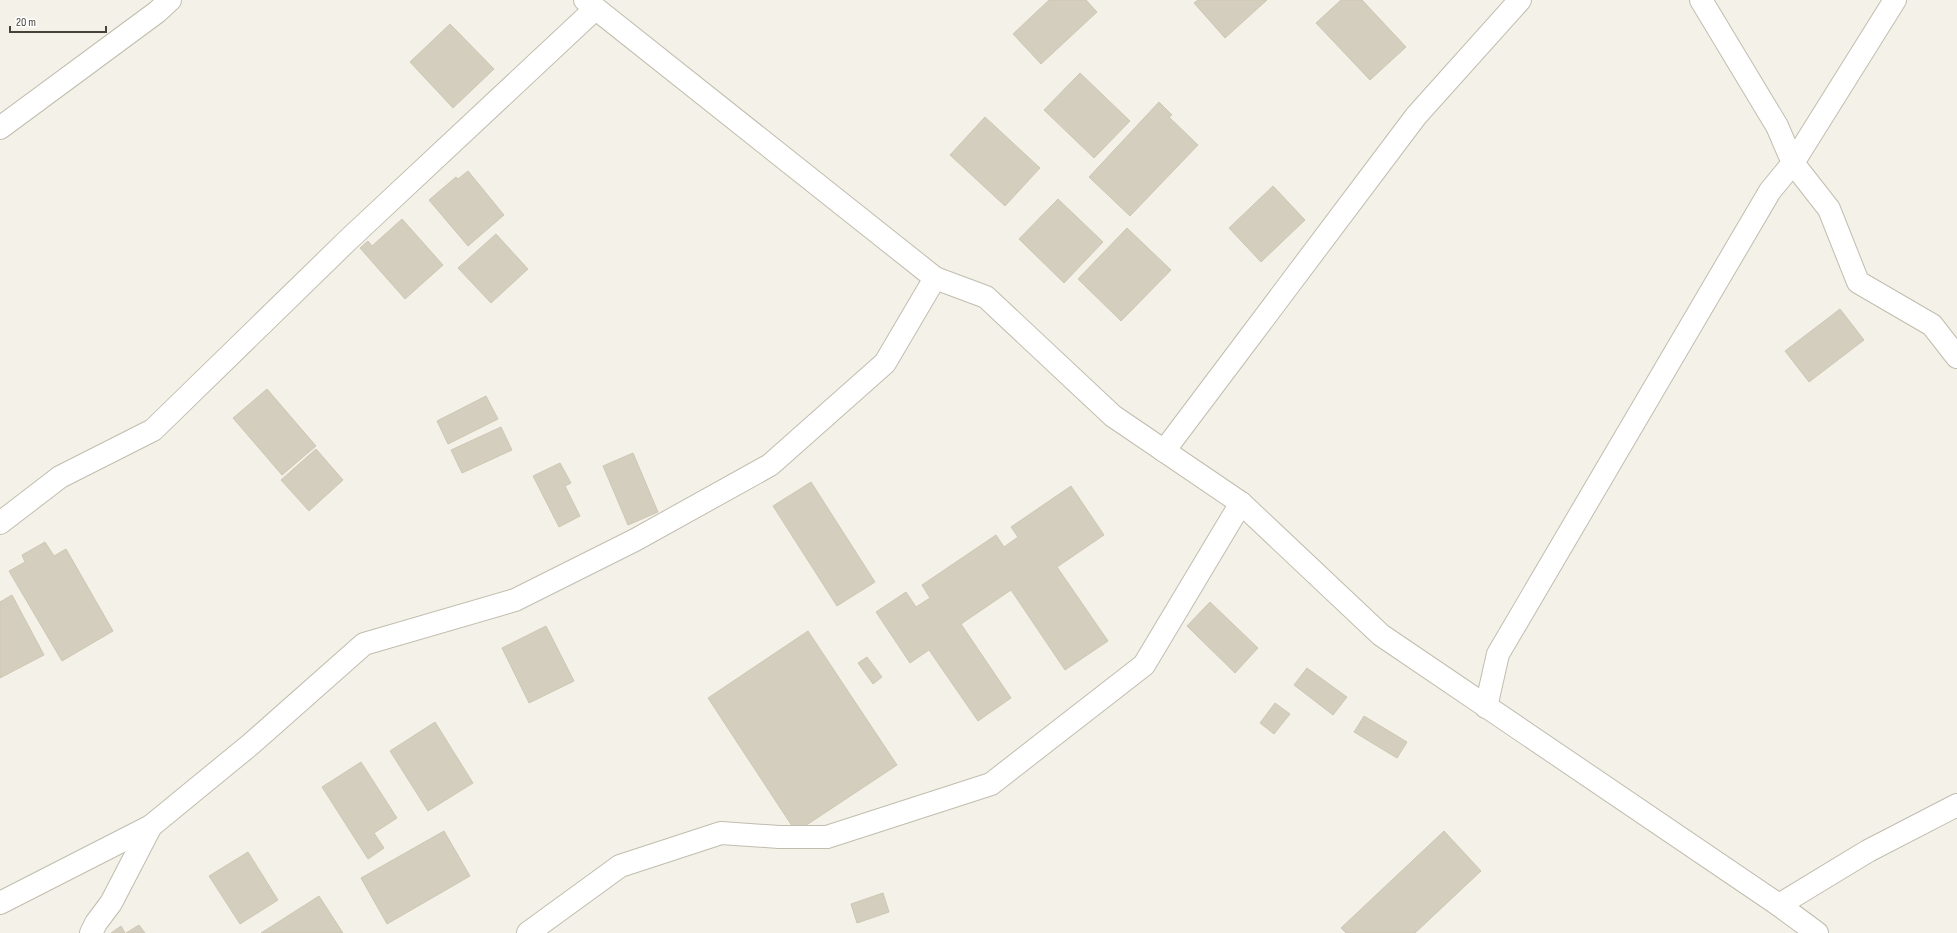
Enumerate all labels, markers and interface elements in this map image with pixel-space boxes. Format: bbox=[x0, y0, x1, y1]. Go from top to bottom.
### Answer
scale bar bbox=[10, 8, 106, 34]
text: 20 m bbox=[16, 15, 36, 30]

